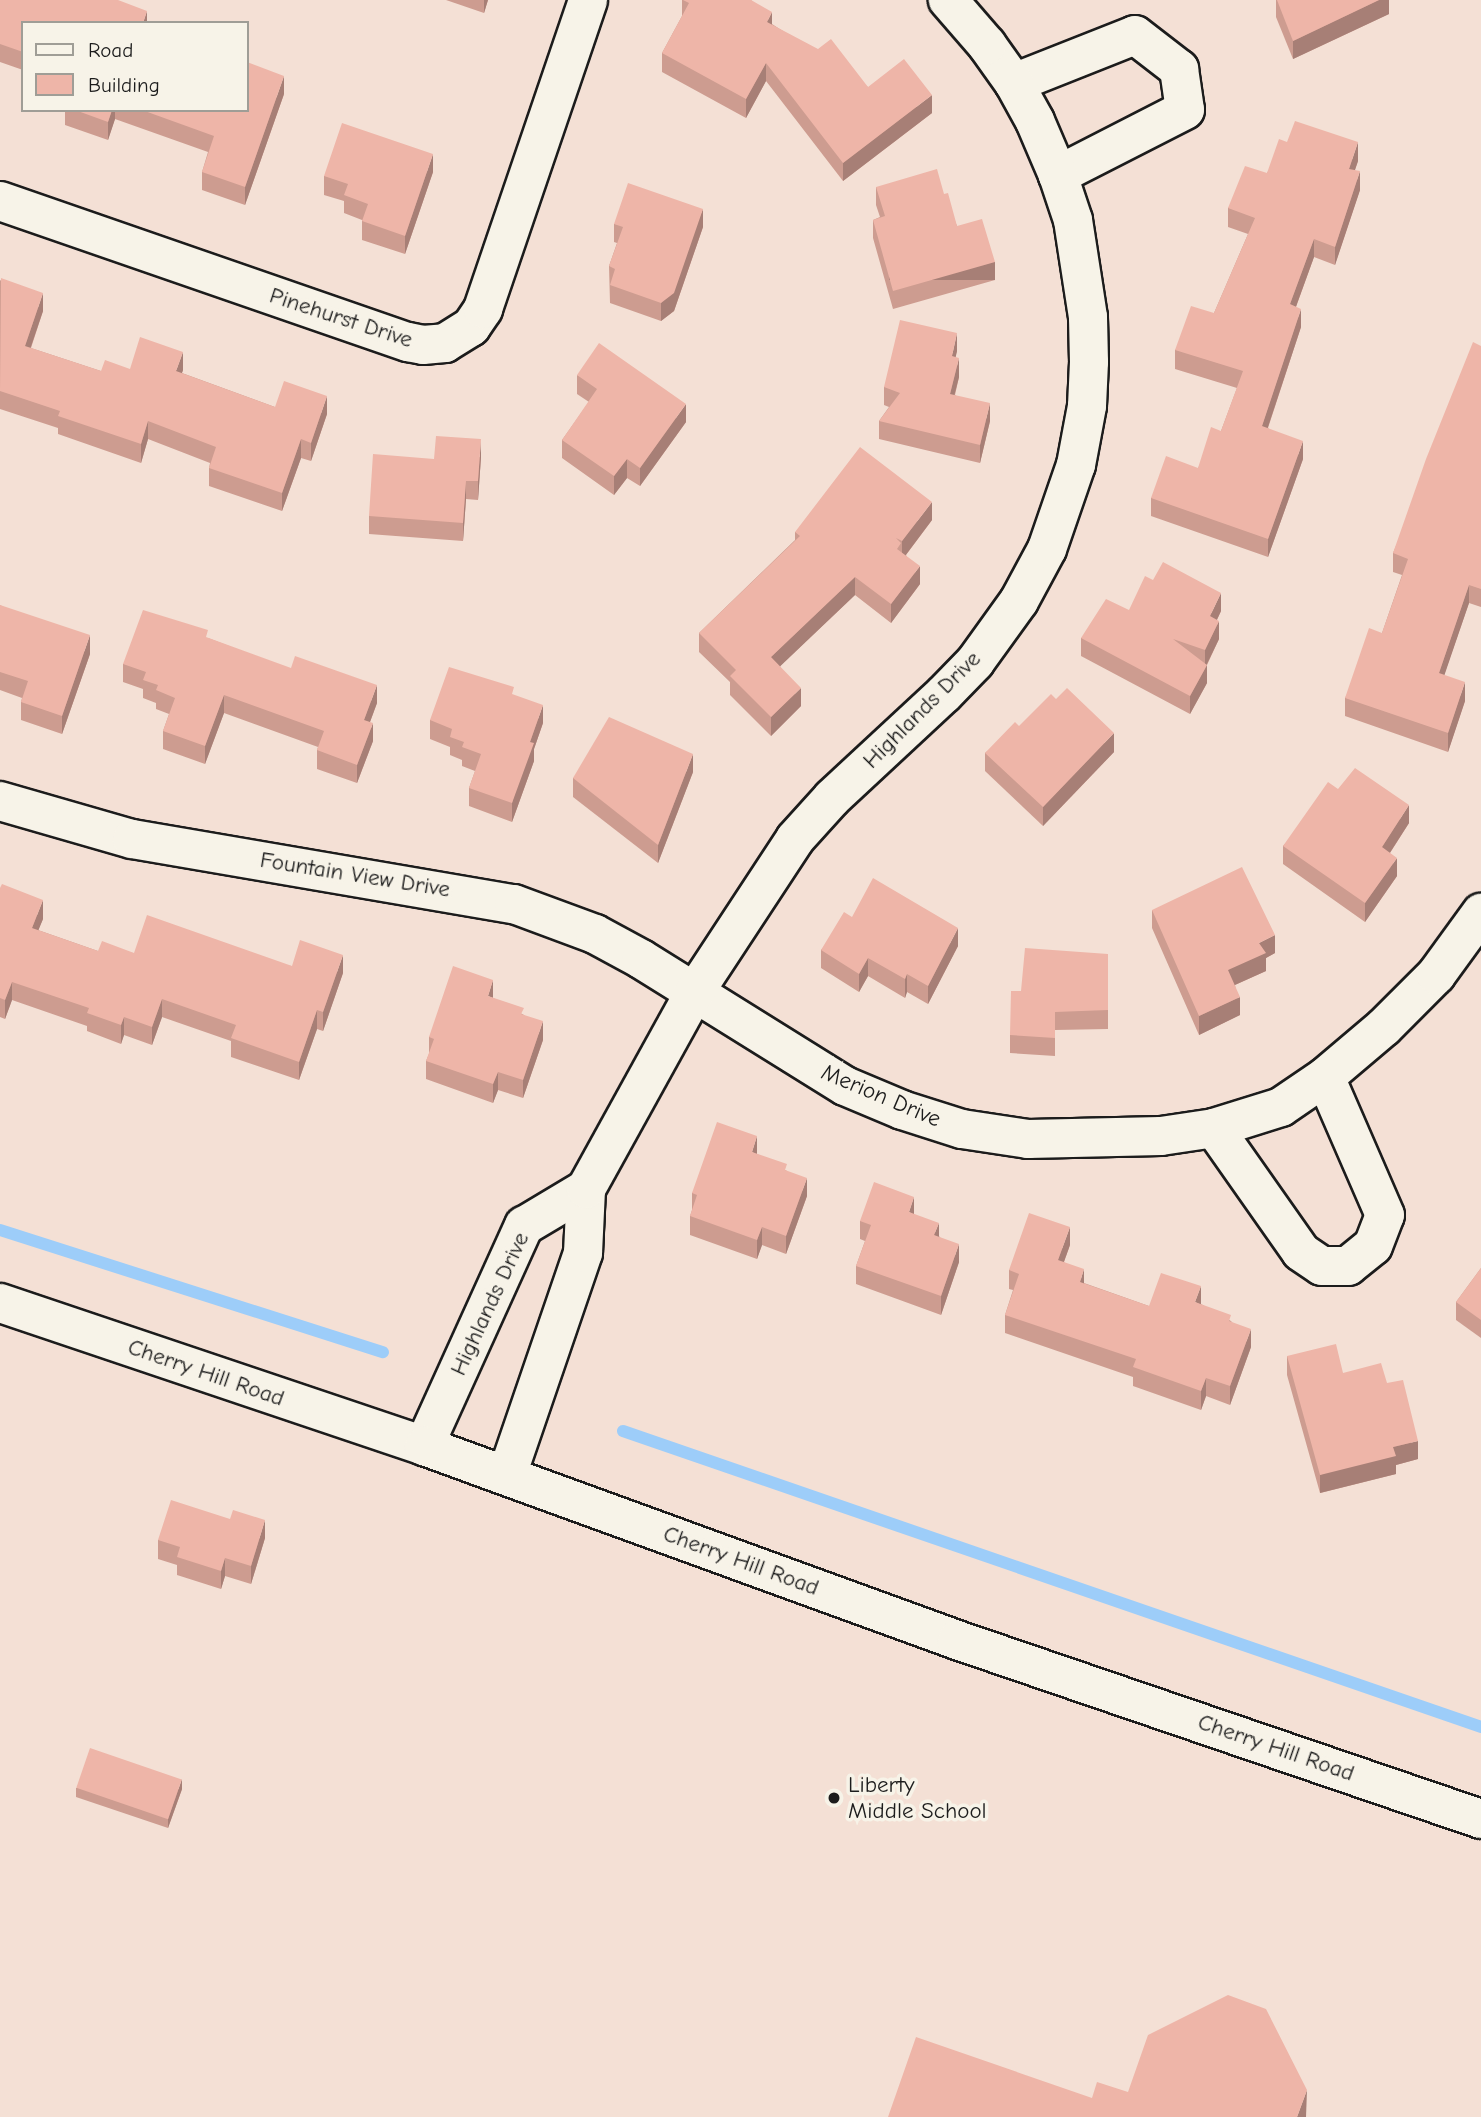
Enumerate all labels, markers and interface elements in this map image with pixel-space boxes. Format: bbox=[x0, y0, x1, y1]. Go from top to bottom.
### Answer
legend bbox=[21, 21, 248, 112]
text: Road bbox=[88, 38, 133, 62]
text: Building bbox=[88, 73, 160, 97]
street label: Pinehurst Drive bbox=[266, 282, 416, 354]
street label: Highlands Drive bbox=[857, 645, 987, 775]
street label: Fountain View Drive bbox=[258, 846, 452, 904]
street label: Merion Drive bbox=[817, 1058, 945, 1134]
street label: Highlands Drive bbox=[445, 1228, 535, 1380]
street label: Cherry Hill Road bbox=[124, 1333, 288, 1413]
street label: Cherry Hill Road bbox=[659, 1520, 823, 1602]
street label: Cherry Hill Road bbox=[1194, 1708, 1358, 1788]
place label: Liberty Middle School bbox=[848, 1771, 987, 1825]
marker: Liberty Middle School bbox=[826, 1790, 842, 1806]

